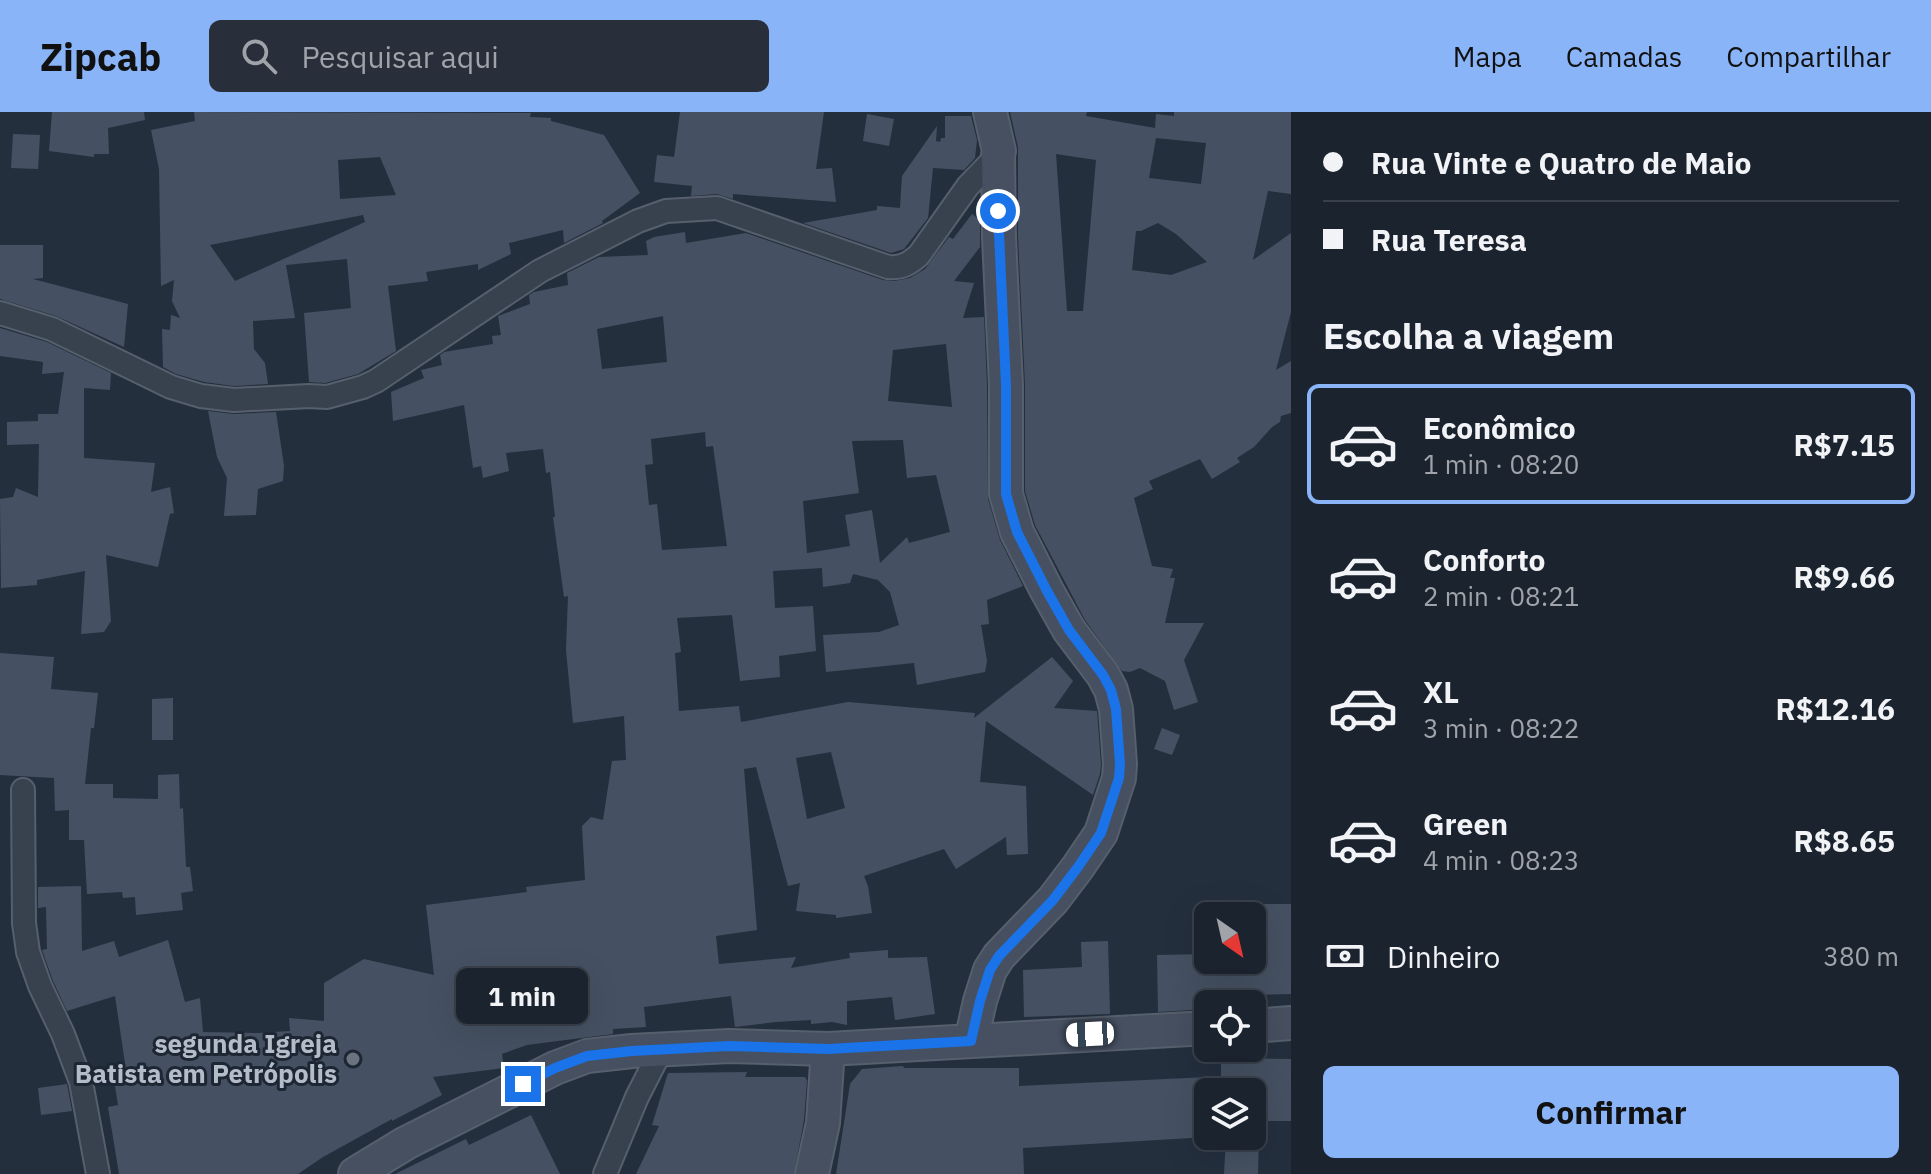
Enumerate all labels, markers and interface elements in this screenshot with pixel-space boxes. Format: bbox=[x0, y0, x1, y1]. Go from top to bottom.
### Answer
search box bbox=[209, 20, 769, 92]
text: Zipcab bbox=[40, 32, 161, 81]
icon: search bbox=[237, 34, 281, 78]
text: Pesquisar aqui bbox=[301, 37, 499, 76]
text: Mapa bbox=[1453, 38, 1522, 75]
text: Camadas bbox=[1566, 38, 1682, 75]
text: Compartilhar bbox=[1726, 38, 1891, 75]
text: Rua Vinte e Quatro de Maio bbox=[1371, 143, 1751, 182]
route start bbox=[980, 193, 1016, 229]
text: Rua Teresa bbox=[1371, 220, 1527, 259]
text: Escolha a viagem bbox=[1323, 312, 1614, 359]
icon: car bbox=[1327, 408, 1399, 480]
text: Econômico bbox=[1423, 408, 1576, 447]
text: R$7.15 bbox=[1793, 425, 1895, 464]
text: 1 min · 08:20 bbox=[1423, 447, 1579, 481]
icon: car bbox=[1327, 540, 1399, 612]
text: Conforto bbox=[1423, 540, 1546, 579]
text: R$9.66 bbox=[1793, 557, 1895, 596]
text: 2 min · 08:21 bbox=[1423, 579, 1579, 613]
icon: car bbox=[1327, 672, 1399, 744]
text: XL bbox=[1423, 672, 1459, 711]
text: R$12.16 bbox=[1775, 689, 1895, 728]
text: 3 min · 08:22 bbox=[1423, 711, 1579, 745]
icon: car bbox=[1327, 804, 1399, 876]
text: Green bbox=[1423, 804, 1508, 843]
text: R$8.65 bbox=[1793, 821, 1895, 860]
text: 4 min · 08:23 bbox=[1423, 843, 1579, 877]
north arrow bbox=[1194, 902, 1266, 974]
map controls bbox=[1194, 902, 1266, 1150]
icon: cash bbox=[1323, 934, 1367, 978]
text: Dinheiro bbox=[1387, 937, 1500, 976]
text: 380 m bbox=[1823, 939, 1899, 973]
callout: 1 min bbox=[457, 968, 589, 1024]
text: 1 min bbox=[488, 979, 556, 1013]
button: locate bbox=[1194, 990, 1266, 1062]
car bbox=[1065, 1021, 1115, 1047]
place label: segunda Igreja Batista em Petrópolis bbox=[75, 1026, 337, 1090]
marker: segunda Igreja Batista em Petrópolis bbox=[344, 1050, 362, 1068]
route end bbox=[505, 1066, 541, 1102]
button: Confirmar bbox=[1323, 1066, 1899, 1158]
button: layers bbox=[1194, 1078, 1266, 1150]

